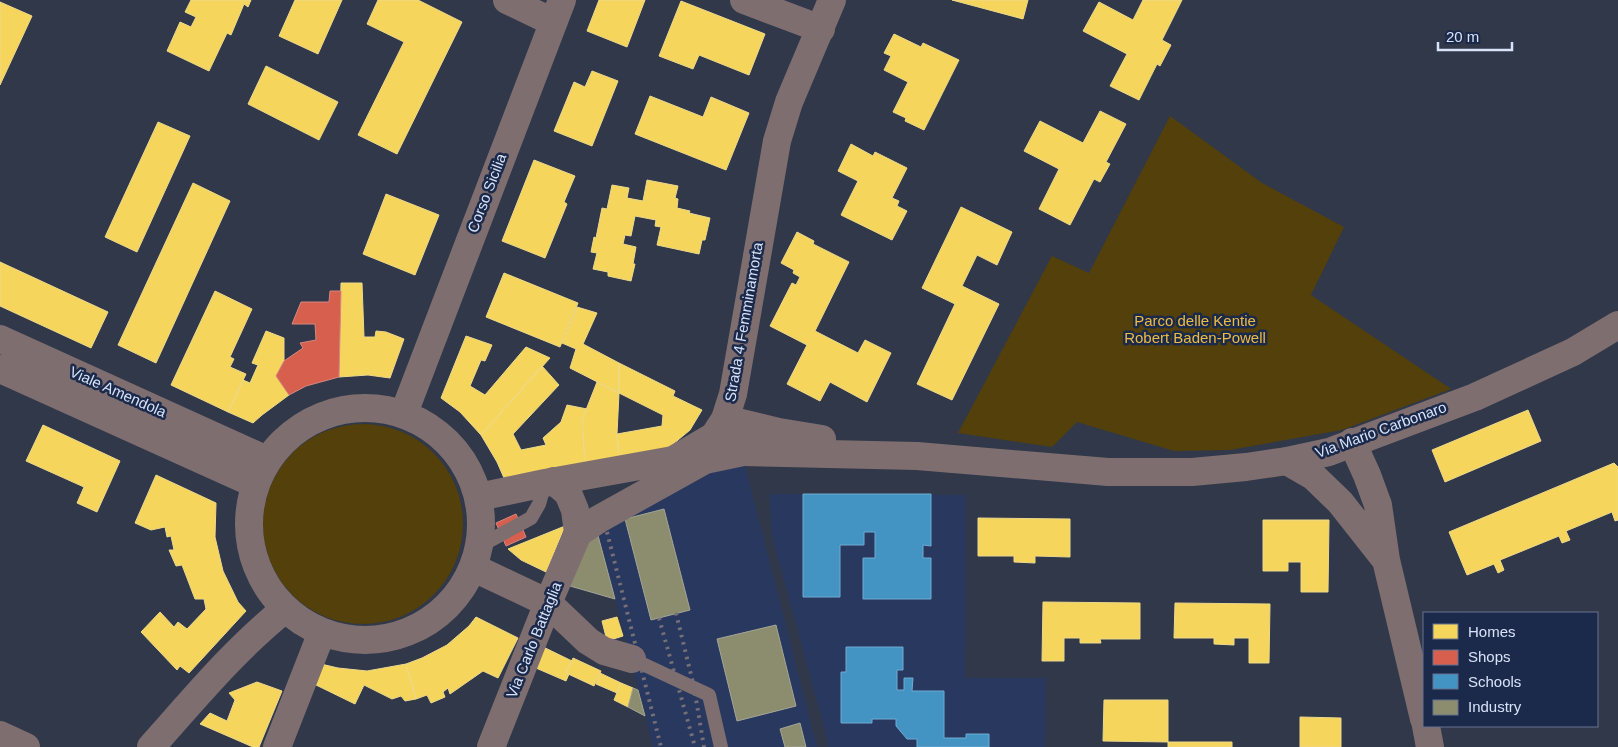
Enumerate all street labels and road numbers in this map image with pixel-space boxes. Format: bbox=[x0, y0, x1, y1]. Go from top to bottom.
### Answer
street label: Corso Sicilia bbox=[464, 150, 510, 235]
street label: Strada 4 Femminamorta bbox=[721, 240, 766, 403]
street label: Viale Amendola bbox=[67, 363, 170, 421]
street label: Via Mario Carbonaro bbox=[1313, 398, 1449, 461]
street label: Via Carlo Battaglia bbox=[502, 579, 565, 700]

